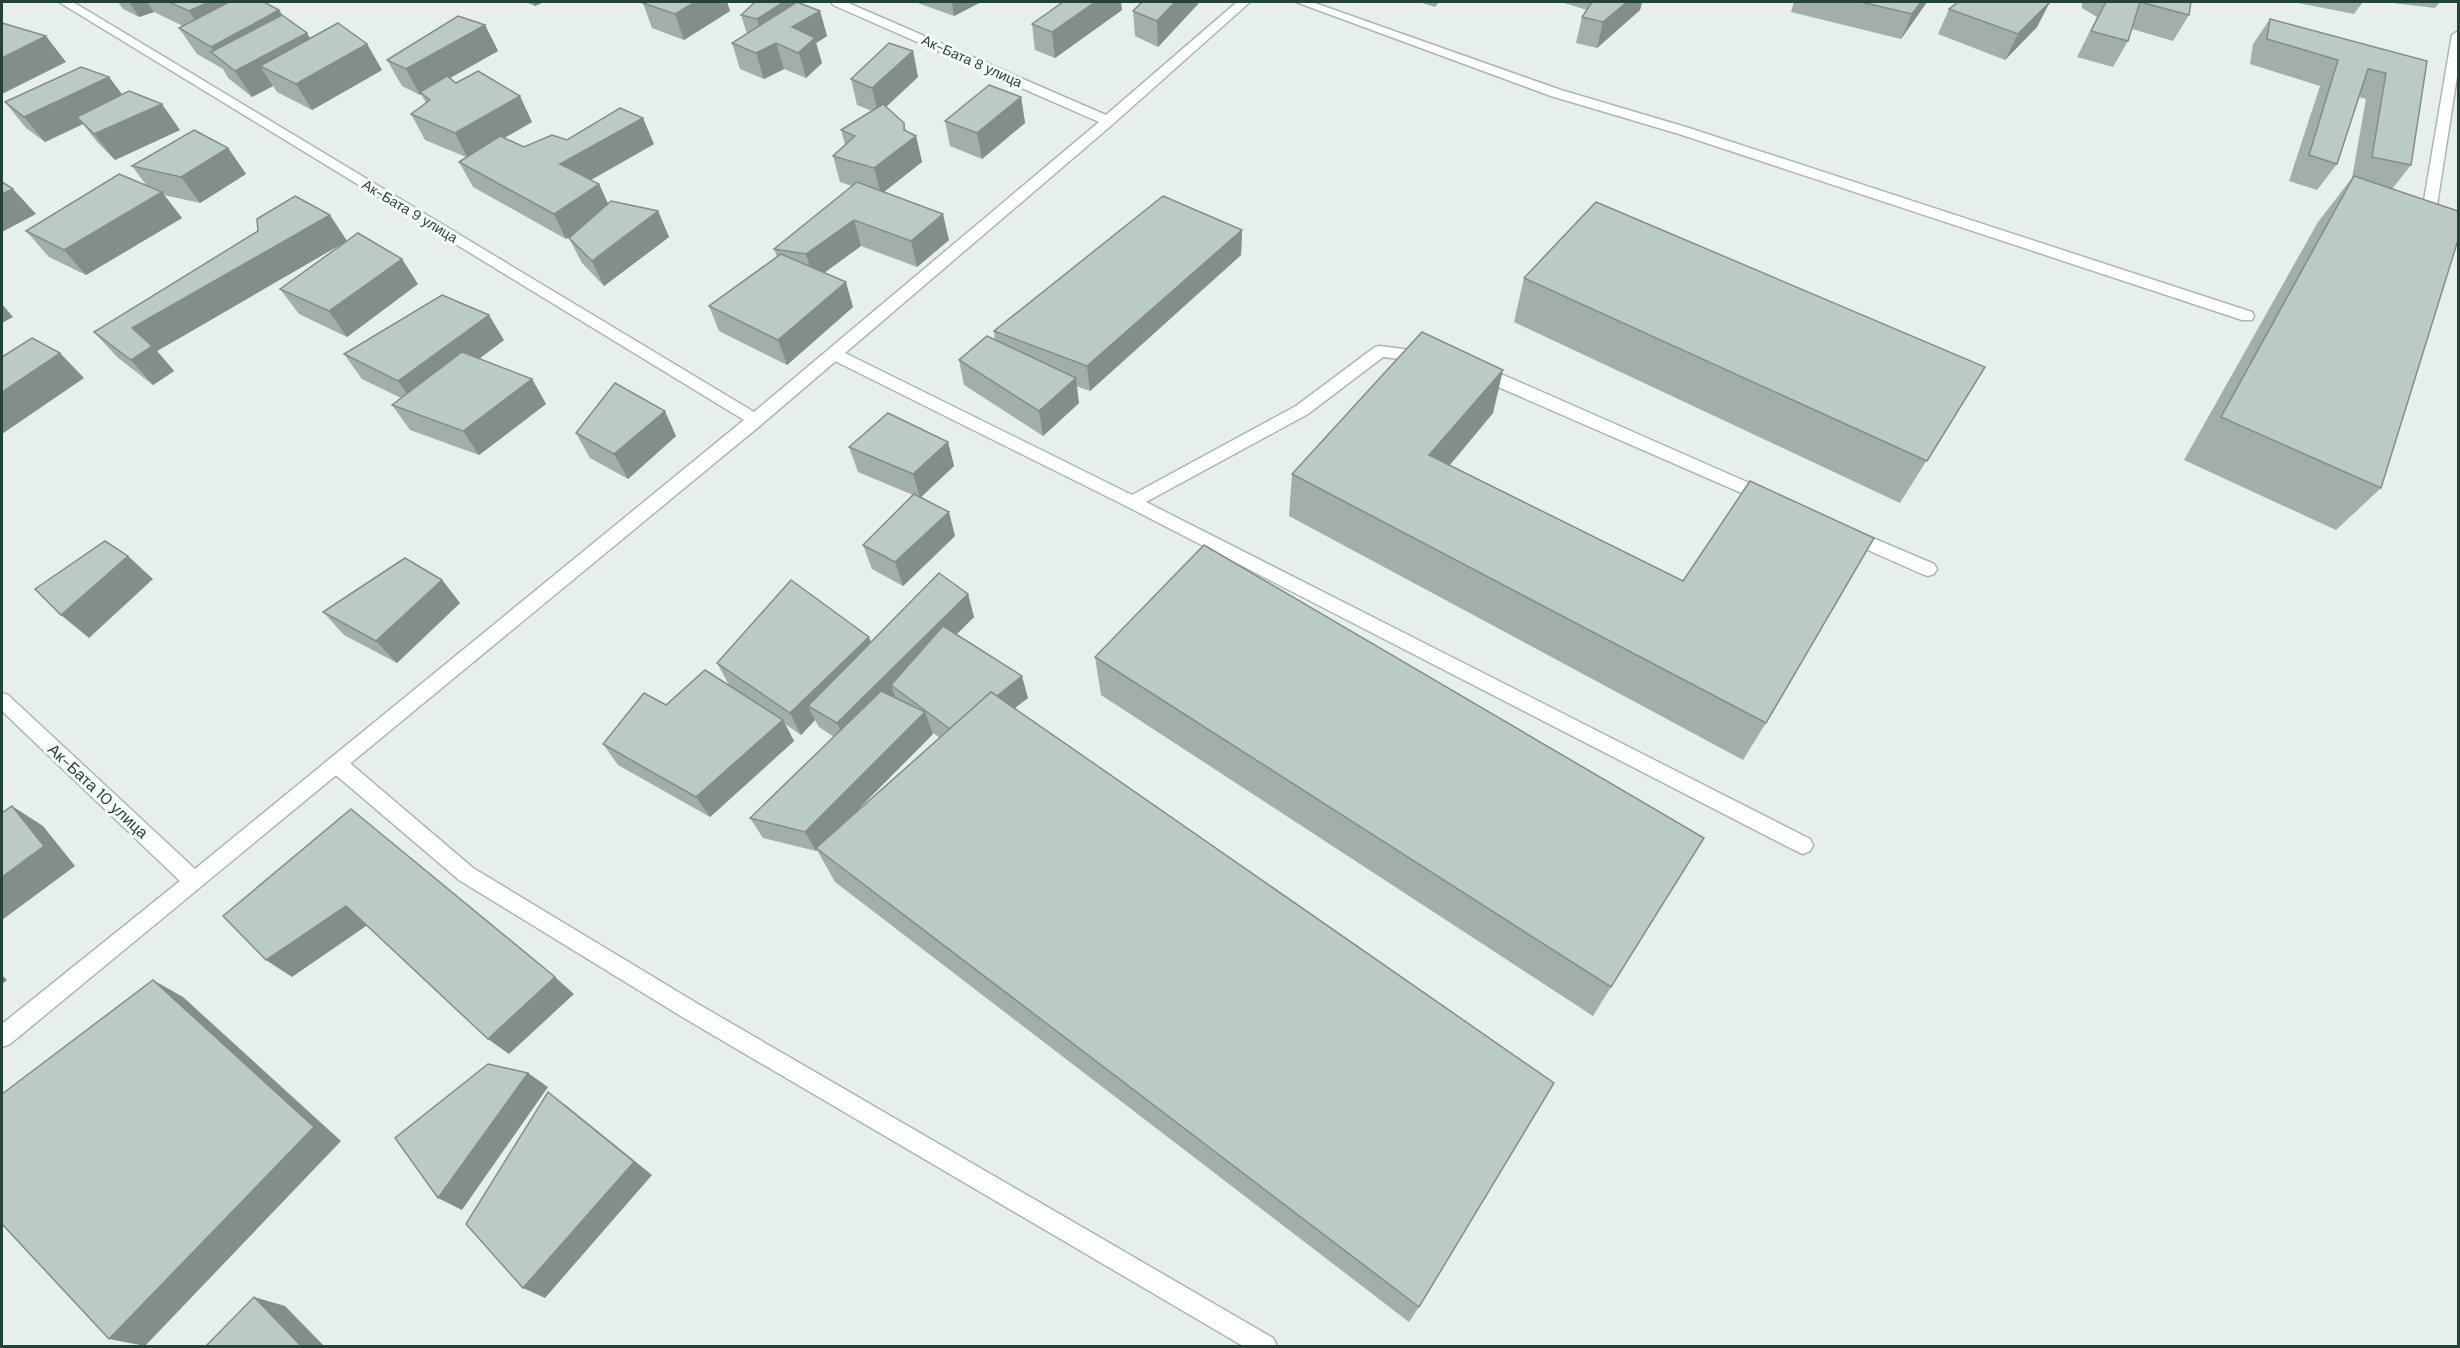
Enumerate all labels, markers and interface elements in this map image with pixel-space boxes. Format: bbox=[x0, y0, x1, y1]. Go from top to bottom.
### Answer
street label: Ак-Бата 8 улица bbox=[919, 31, 1025, 91]
street label: Ак-Бата 9 улица bbox=[359, 175, 461, 247]
street label: Ак-Бата 10 улица bbox=[43, 739, 153, 843]

